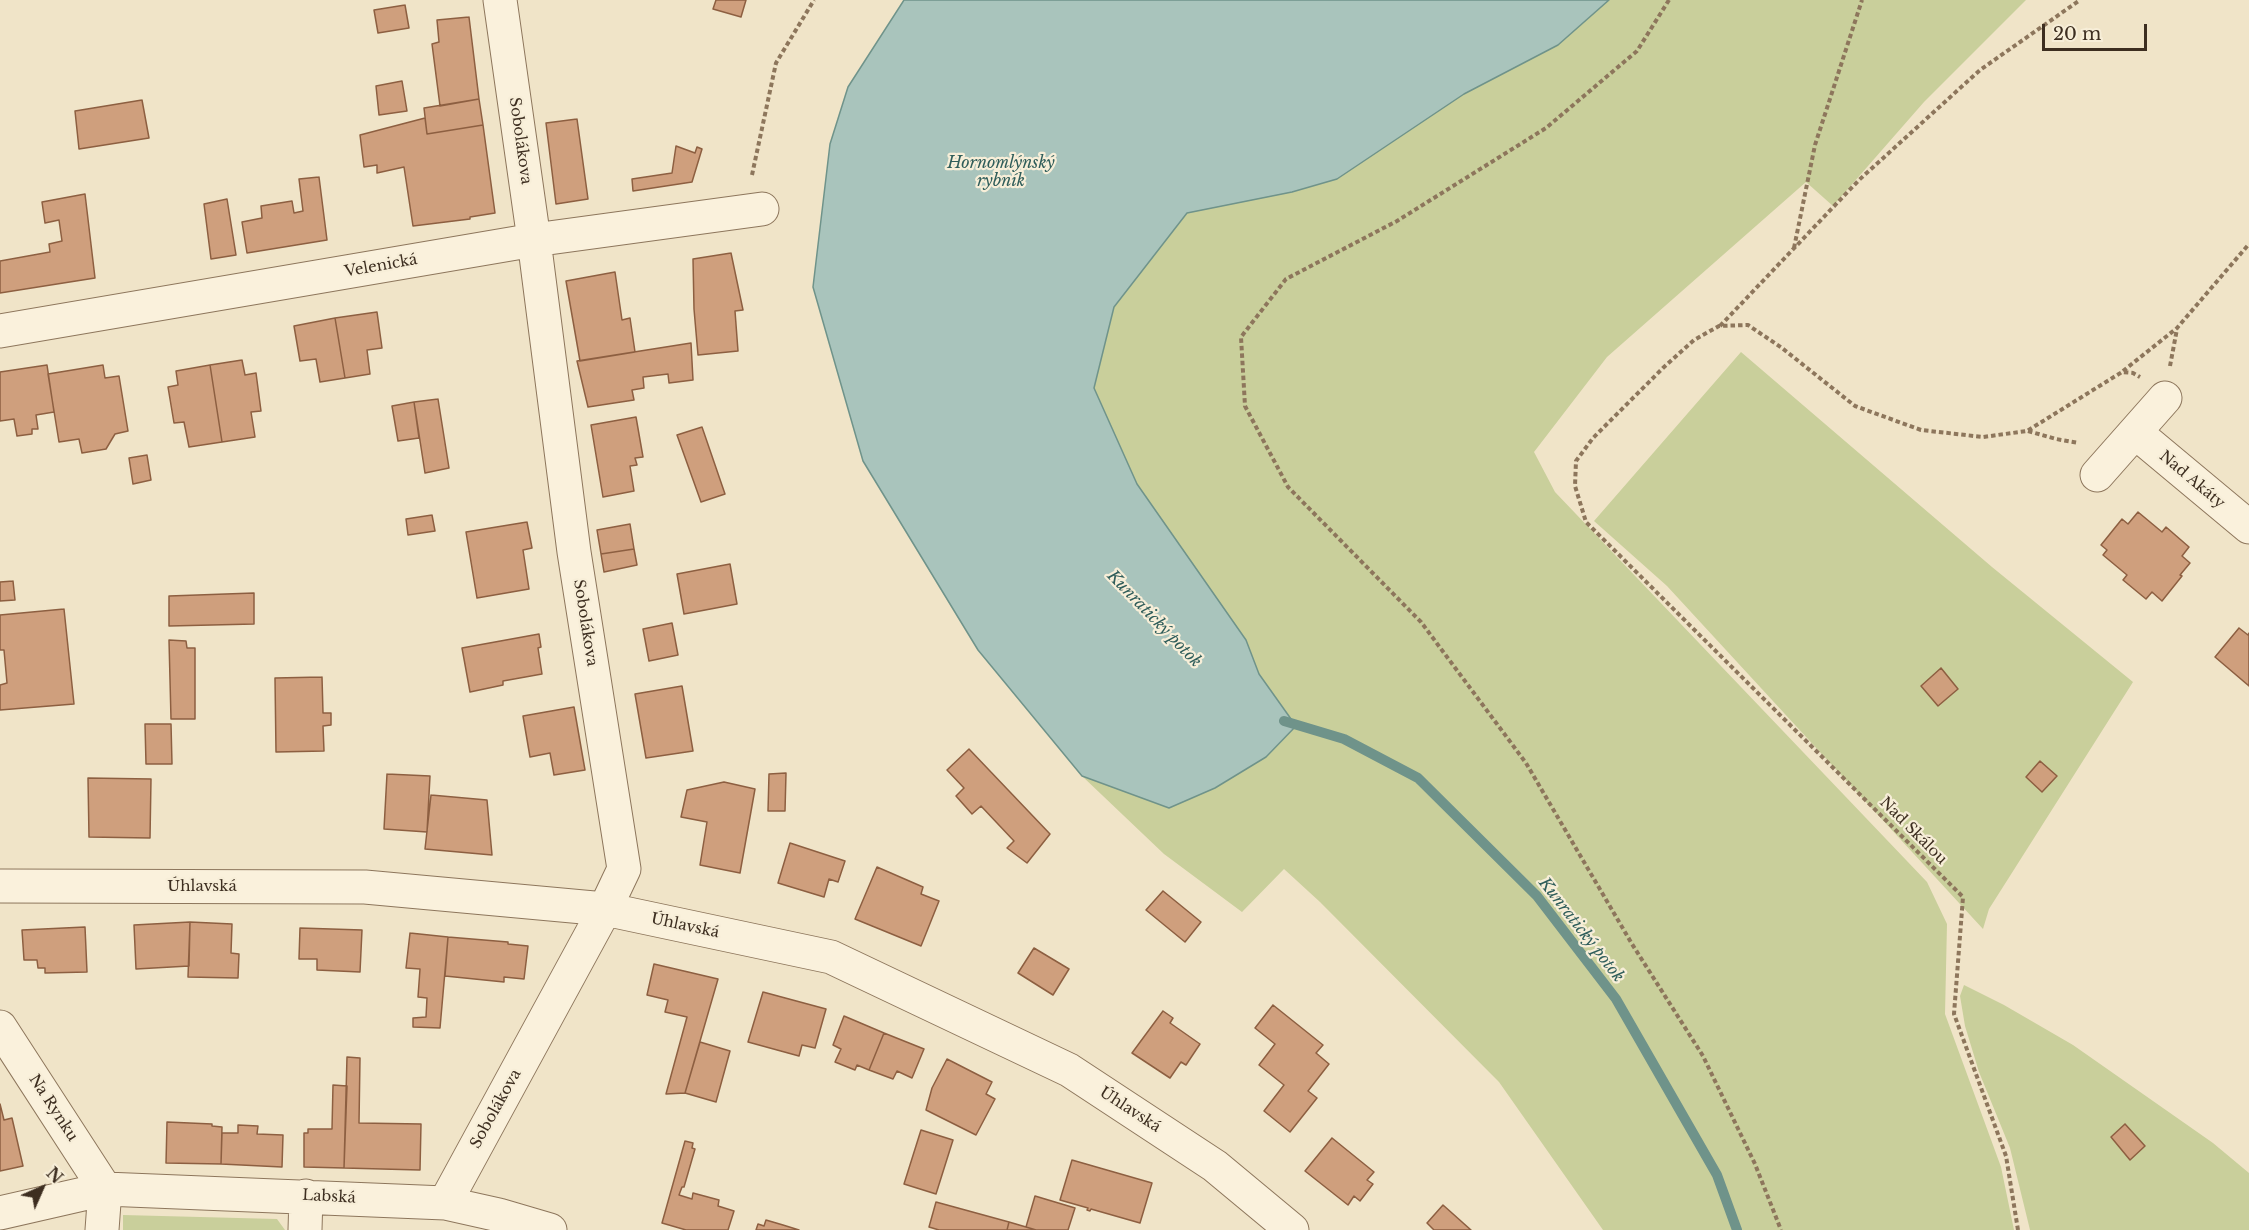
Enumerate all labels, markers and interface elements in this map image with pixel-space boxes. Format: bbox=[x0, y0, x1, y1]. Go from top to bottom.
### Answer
scale bar bbox=[2045, 12, 2150, 50]
text: 20 m bbox=[2053, 23, 2101, 45]
street label: Sobolákova bbox=[505, 96, 535, 186]
water label: Hornomlýnský rybník bbox=[947, 153, 1055, 191]
street label: Velenická bbox=[343, 251, 419, 281]
street label: Nad Akáty bbox=[2156, 447, 2228, 513]
water label: Kunratický potok bbox=[1103, 567, 1205, 671]
street label: Sobolákova bbox=[569, 578, 601, 668]
street label: Nad Skálou bbox=[1876, 794, 1950, 868]
water label: Kunratický potok bbox=[1534, 874, 1628, 986]
street label: Úhlavská bbox=[167, 878, 237, 896]
street label: Úhlavská bbox=[649, 910, 721, 942]
street label: Sobolákova bbox=[467, 1066, 525, 1152]
street label: Na Rynku bbox=[25, 1071, 81, 1145]
street label: Úhlavská bbox=[1096, 1084, 1164, 1136]
north arrow bbox=[12, 1158, 72, 1218]
text: N bbox=[42, 1163, 67, 1188]
street label: Labská bbox=[302, 1187, 356, 1207]

